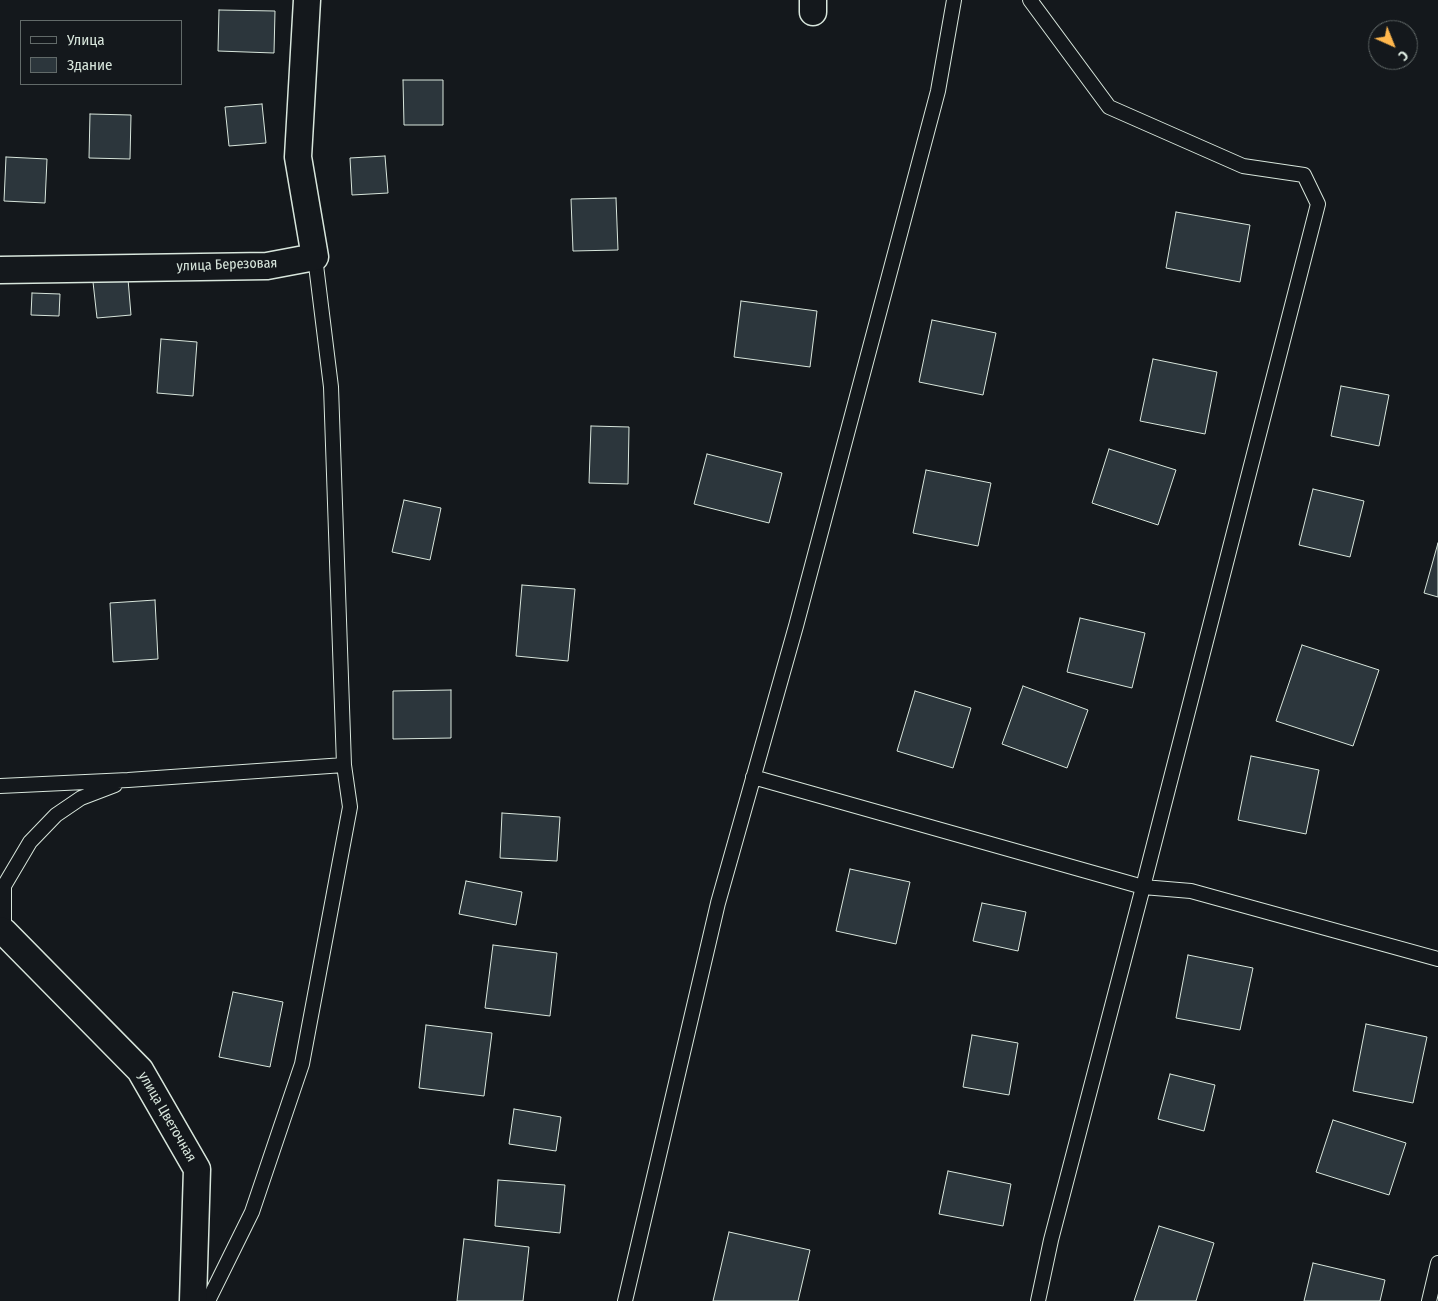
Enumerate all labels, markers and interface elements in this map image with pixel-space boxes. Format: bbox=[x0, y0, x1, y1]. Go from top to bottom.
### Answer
legend bbox=[20, 20, 182, 85]
north arrow bbox=[1368, 20, 1418, 70]
text: Улица bbox=[67, 31, 105, 49]
text: С bbox=[1395, 47, 1412, 64]
text: Здание bbox=[67, 56, 113, 74]
street label: улица Березовая bbox=[176, 255, 278, 275]
street label: улица Цветочная bbox=[134, 1069, 200, 1165]

